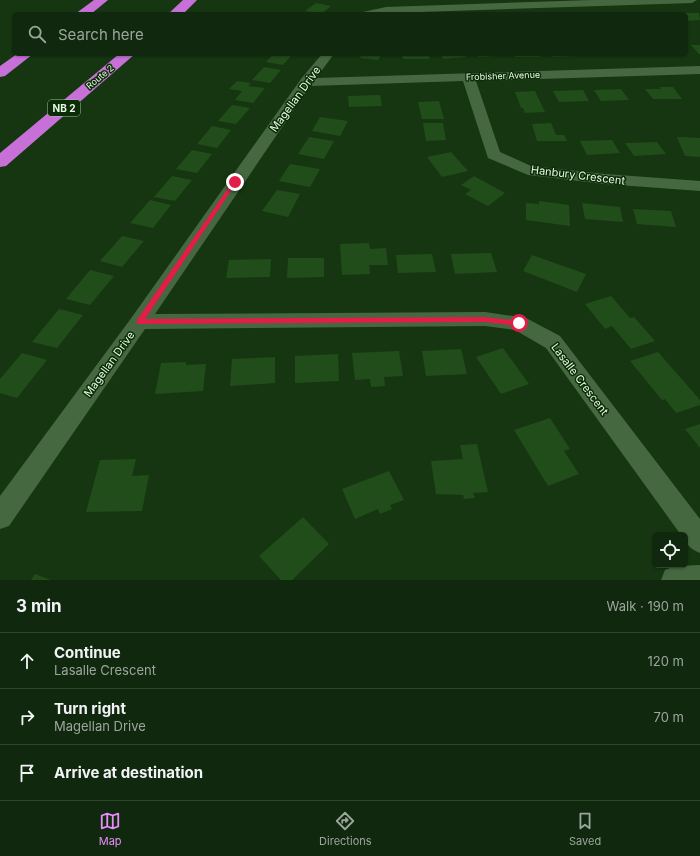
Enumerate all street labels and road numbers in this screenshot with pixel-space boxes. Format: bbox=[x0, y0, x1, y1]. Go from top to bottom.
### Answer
street label: Route 2 bbox=[84, 62, 116, 91]
street label: Magellan Drive bbox=[267, 63, 323, 135]
street label: Frobisher Avenue bbox=[466, 69, 540, 82]
road number: NB 2 bbox=[48, 100, 80, 116]
street label: Hanbury Crescent bbox=[530, 162, 626, 188]
street label: Magellan Drive bbox=[81, 328, 137, 400]
street label: Lasalle Crescent bbox=[548, 340, 612, 418]

